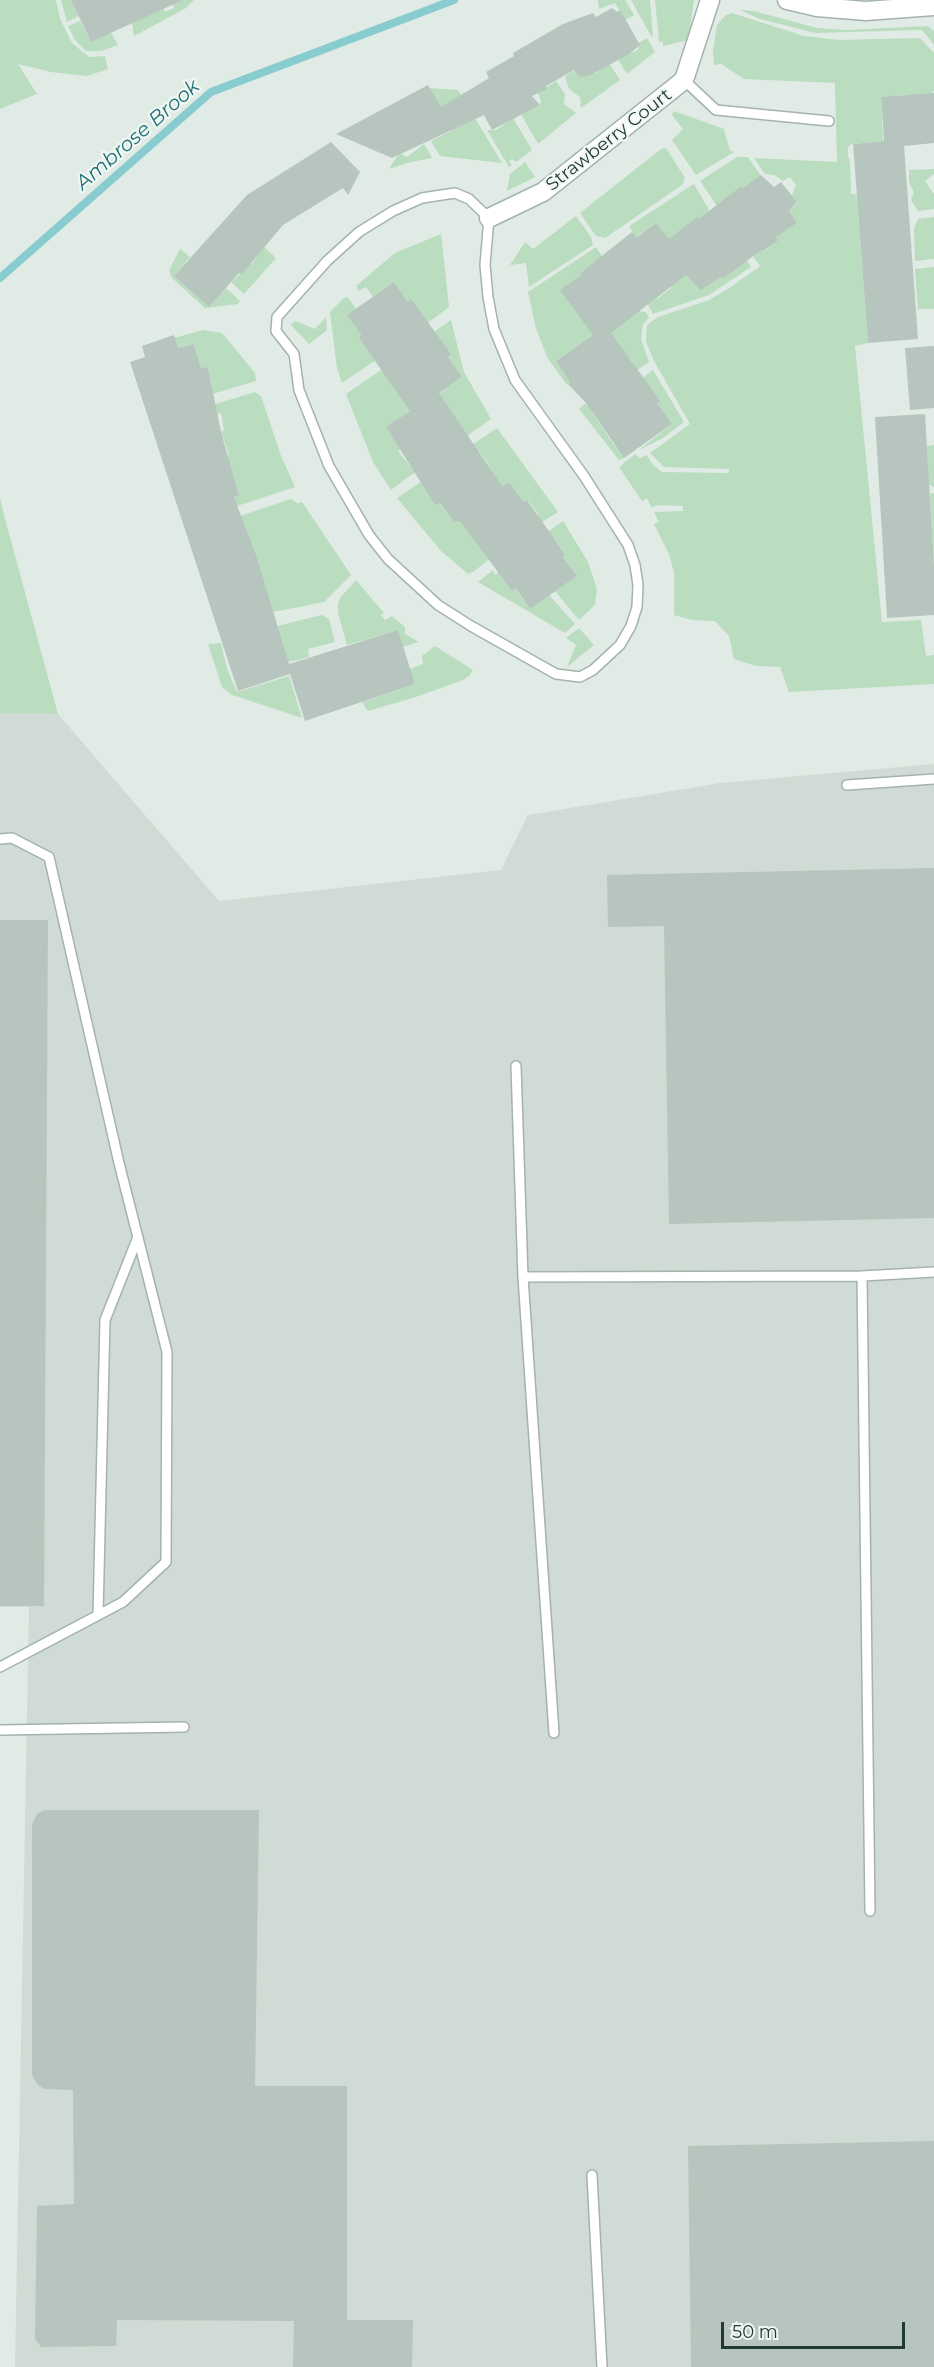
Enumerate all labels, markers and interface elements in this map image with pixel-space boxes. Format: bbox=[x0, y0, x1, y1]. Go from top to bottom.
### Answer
water label: Ambrose Brook bbox=[71, 75, 205, 195]
street label: Strawberry Court bbox=[542, 84, 676, 196]
scale bar bbox=[724, 2310, 908, 2348]
text: 50 m bbox=[732, 2321, 778, 2343]

